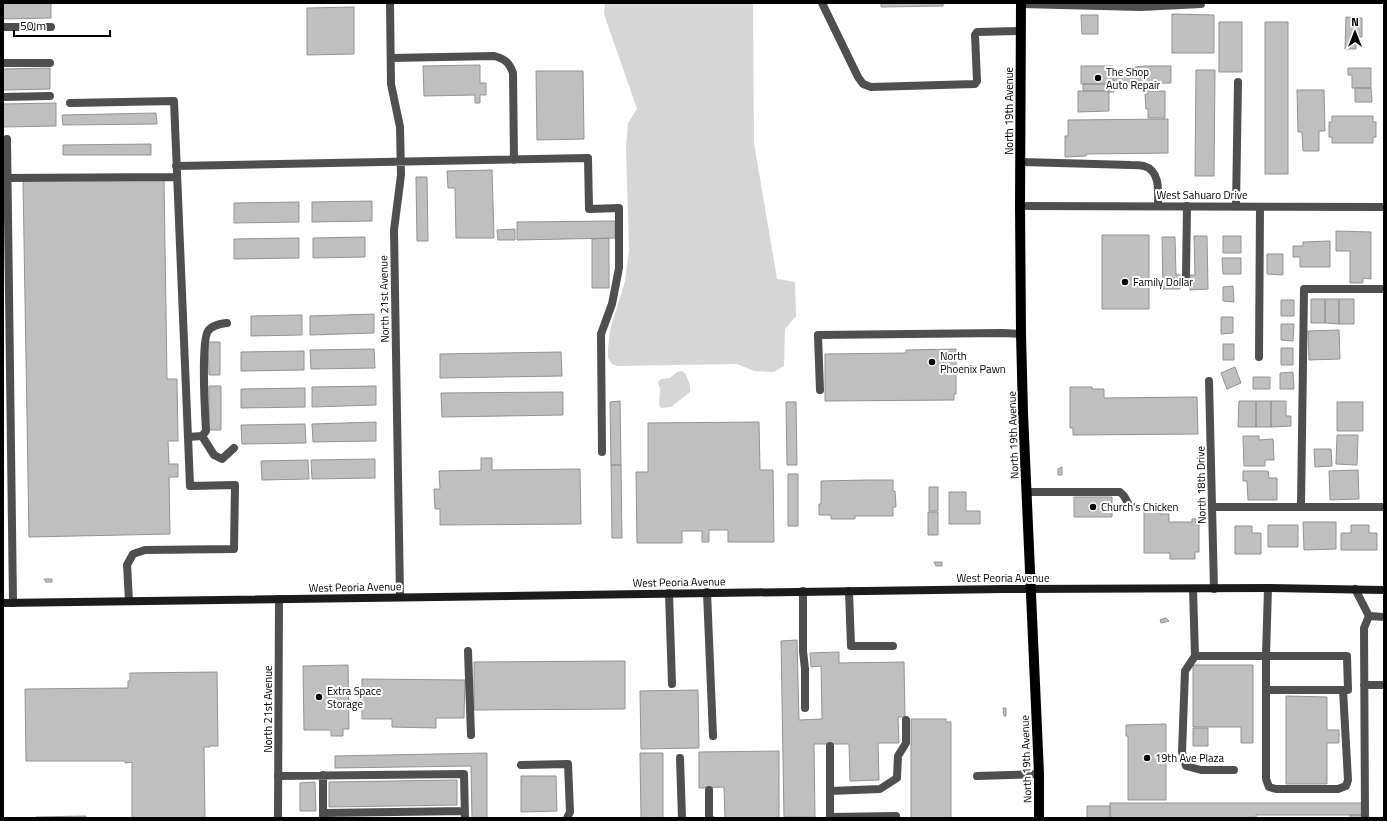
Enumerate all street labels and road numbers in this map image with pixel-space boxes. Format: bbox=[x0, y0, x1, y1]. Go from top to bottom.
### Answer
street label: North 19th Avenue bbox=[1001, 67, 1017, 155]
street label: West Sahuaro Drive bbox=[1156, 187, 1248, 203]
street label: North 21st Avenue bbox=[375, 255, 393, 343]
street label: North 19th Avenue bbox=[1003, 390, 1023, 479]
street label: North 18th Drive bbox=[1192, 446, 1210, 524]
street label: West Peoria Avenue bbox=[957, 570, 1050, 586]
street label: West Peoria Avenue bbox=[632, 573, 726, 591]
street label: West Peoria Avenue bbox=[308, 578, 402, 596]
street label: North 21st Avenue bbox=[260, 665, 276, 753]
street label: North 19th Avenue bbox=[1016, 714, 1036, 803]

